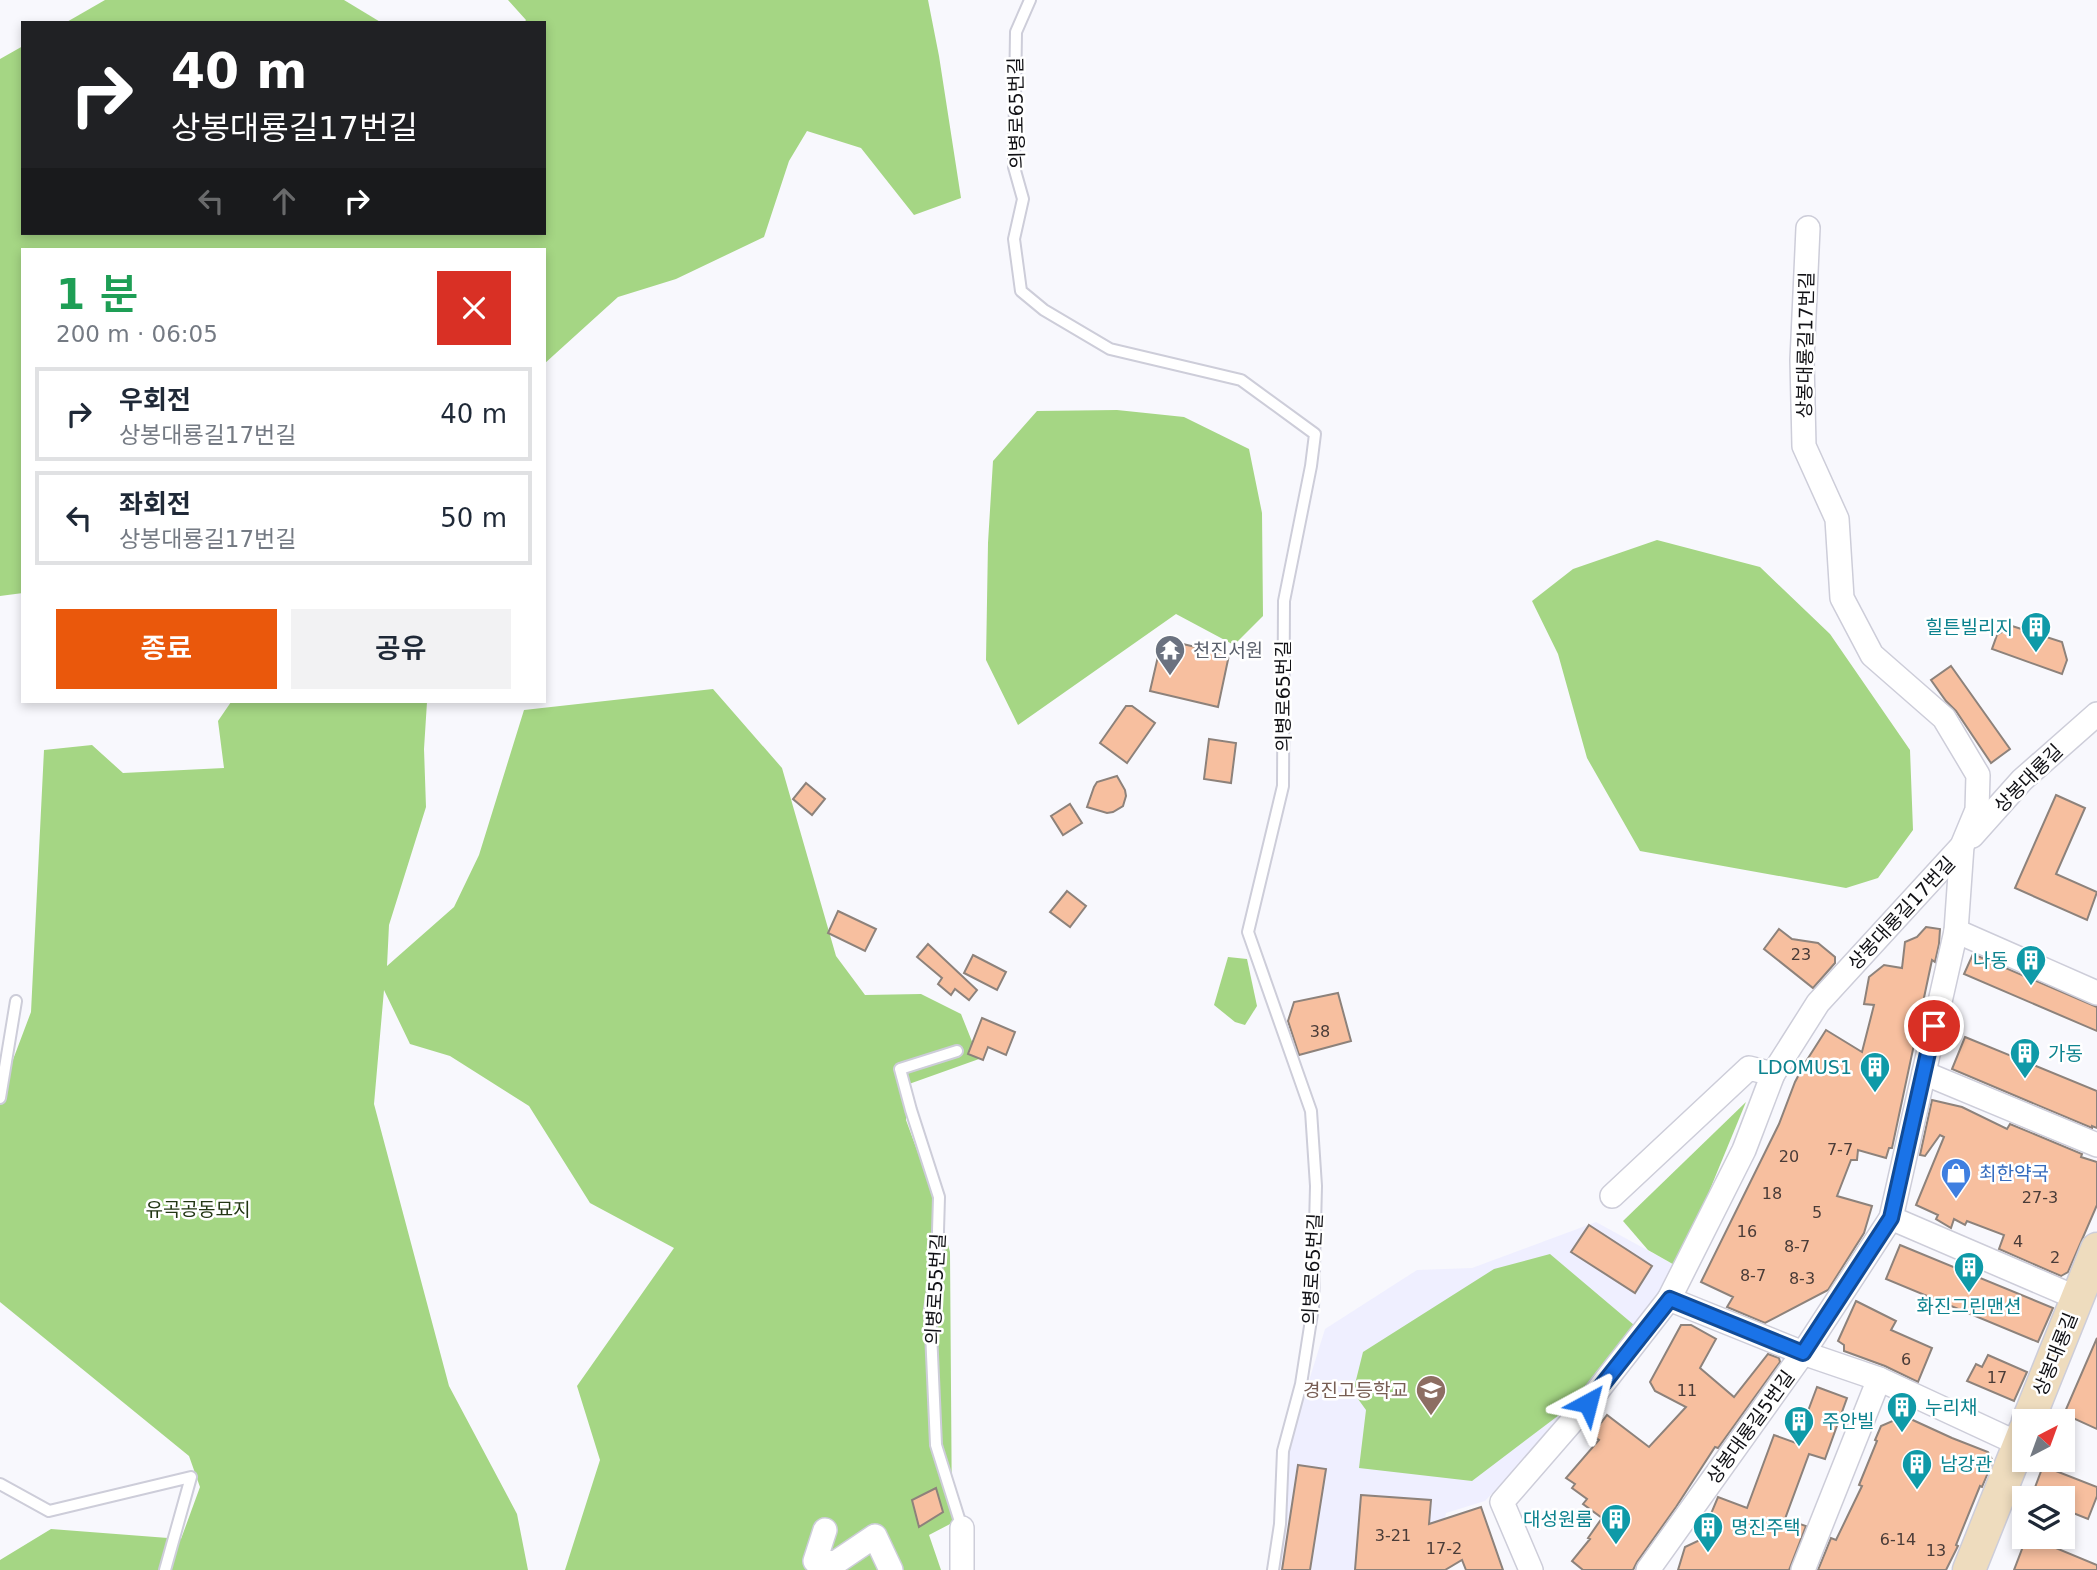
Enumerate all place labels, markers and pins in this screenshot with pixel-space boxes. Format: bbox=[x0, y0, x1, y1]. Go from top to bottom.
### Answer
building icon: 힐튼빌리지 bbox=[2019, 610, 2053, 654]
place label: 힐튼빌리지 bbox=[1926, 616, 2013, 638]
temple icon: 천진서원 bbox=[1153, 633, 1187, 677]
place label: 천진서원 bbox=[1193, 639, 1263, 661]
building icon: 나동 bbox=[2014, 943, 2048, 987]
place label: 나동 bbox=[1973, 949, 2008, 971]
pin bbox=[1904, 996, 1964, 1056]
building icon: 가동 bbox=[2008, 1036, 2042, 1080]
place label: 가동 bbox=[2048, 1042, 2083, 1064]
building icon: LDOMUS1 bbox=[1858, 1050, 1892, 1094]
place label: LDOMUS1 bbox=[1757, 1056, 1852, 1078]
shop icon: 최한약국 bbox=[1939, 1156, 1973, 1200]
place label: 최한약국 bbox=[1979, 1162, 2049, 1184]
building icon: 화진그린맨션 bbox=[1952, 1250, 1986, 1294]
place label: 화진그린맨션 bbox=[1917, 1295, 2021, 1317]
school or university icon: 경진고등학교 bbox=[1414, 1373, 1448, 1417]
place label: 경진고등학교 bbox=[1303, 1379, 1408, 1401]
building icon: 누리채 bbox=[1885, 1390, 1919, 1434]
place label: 누리채 bbox=[1925, 1396, 1977, 1418]
building icon: 주안빌 bbox=[1782, 1404, 1816, 1448]
place label: 주안빌 bbox=[1822, 1410, 1874, 1432]
building icon: 남강관 bbox=[1900, 1447, 1934, 1491]
place label: 남강관 bbox=[1940, 1453, 1992, 1475]
building icon: 대성원룸 bbox=[1599, 1502, 1633, 1546]
place label: 대성원룸 bbox=[1523, 1508, 1593, 1530]
building icon: 명진주택 bbox=[1691, 1510, 1725, 1554]
place label: 명진주택 bbox=[1731, 1516, 1801, 1538]

